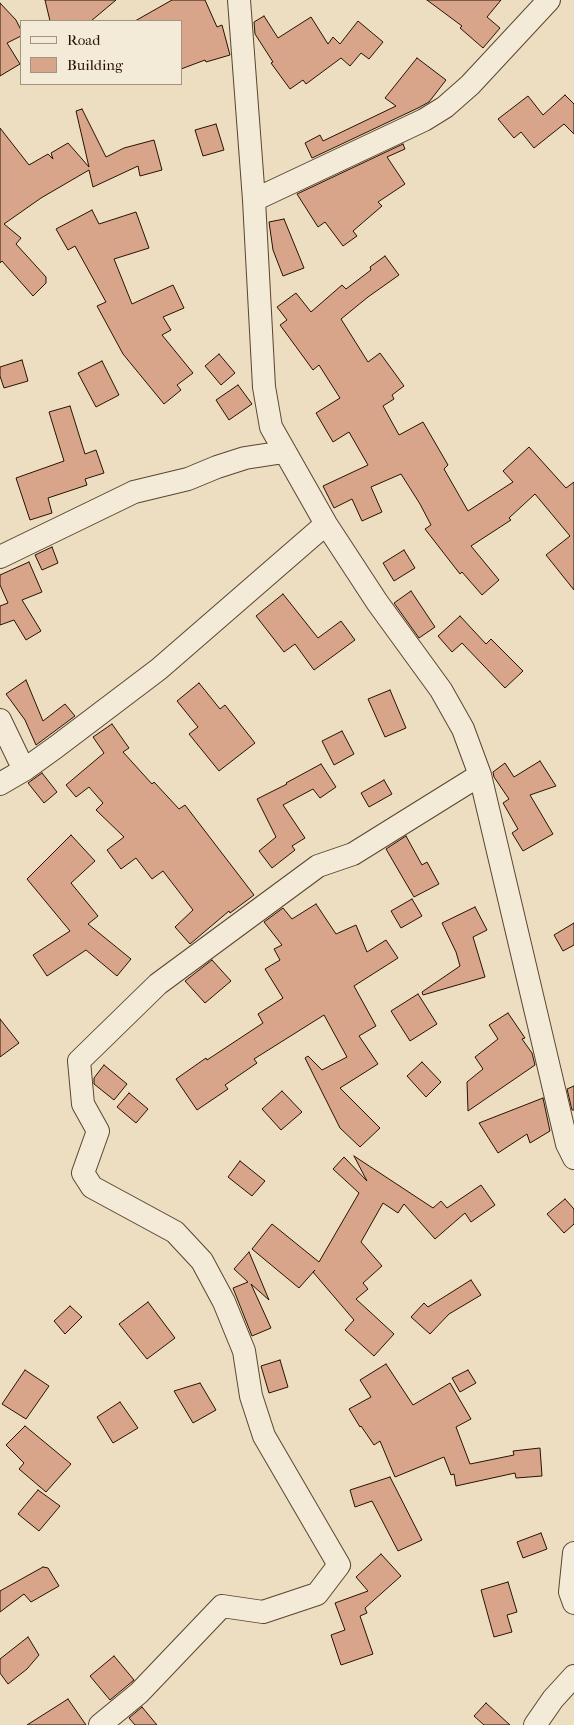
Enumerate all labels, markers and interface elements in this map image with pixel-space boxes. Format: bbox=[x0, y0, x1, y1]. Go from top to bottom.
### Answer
legend bbox=[20, 20, 182, 85]
text: Road bbox=[67, 31, 100, 49]
text: Building bbox=[67, 56, 123, 74]

